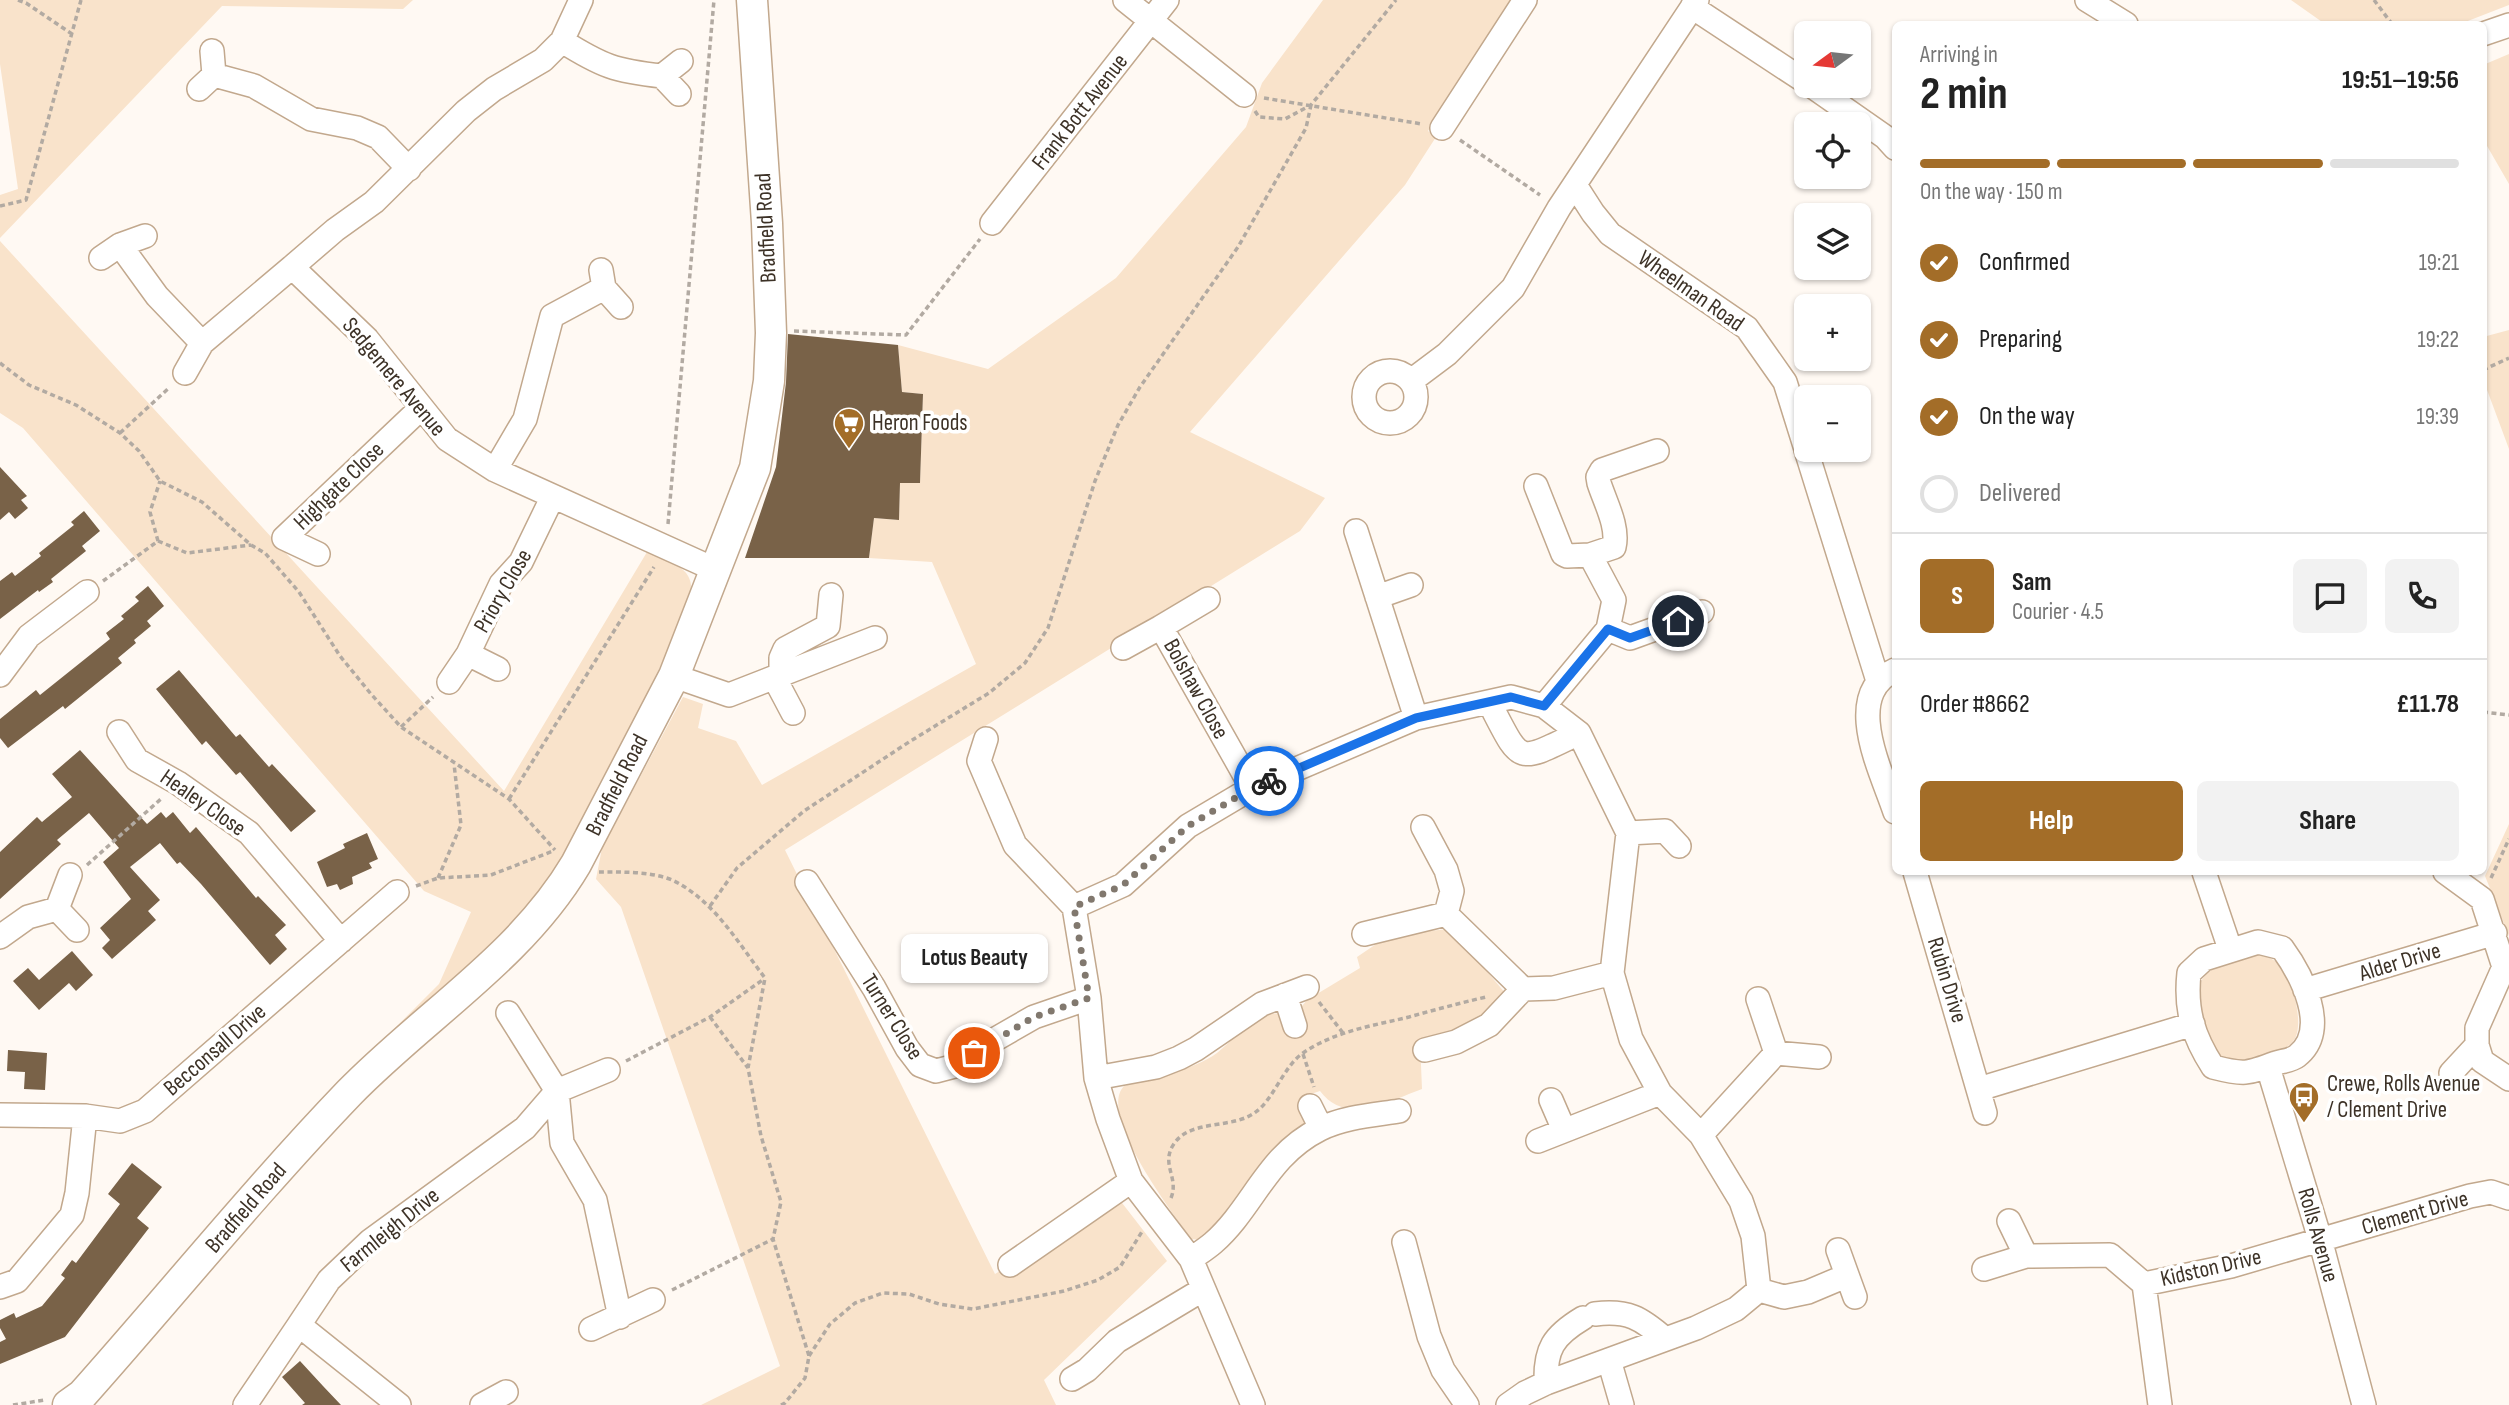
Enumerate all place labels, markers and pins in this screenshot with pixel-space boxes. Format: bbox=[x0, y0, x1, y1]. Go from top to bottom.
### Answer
supermarket icon: Heron Foods bbox=[832, 406, 866, 450]
place label: Heron Foods bbox=[872, 409, 968, 437]
pin bbox=[1648, 591, 1708, 651]
callout: Lotus Beauty bbox=[900, 934, 1048, 983]
pin bbox=[944, 1023, 1004, 1083]
place label: Crewe, Rolls Avenue / Clement Drive bbox=[2327, 1070, 2480, 1124]
bus stop icon: Crewe, Rolls Avenue / Clement Drive bbox=[2287, 1080, 2321, 1124]

